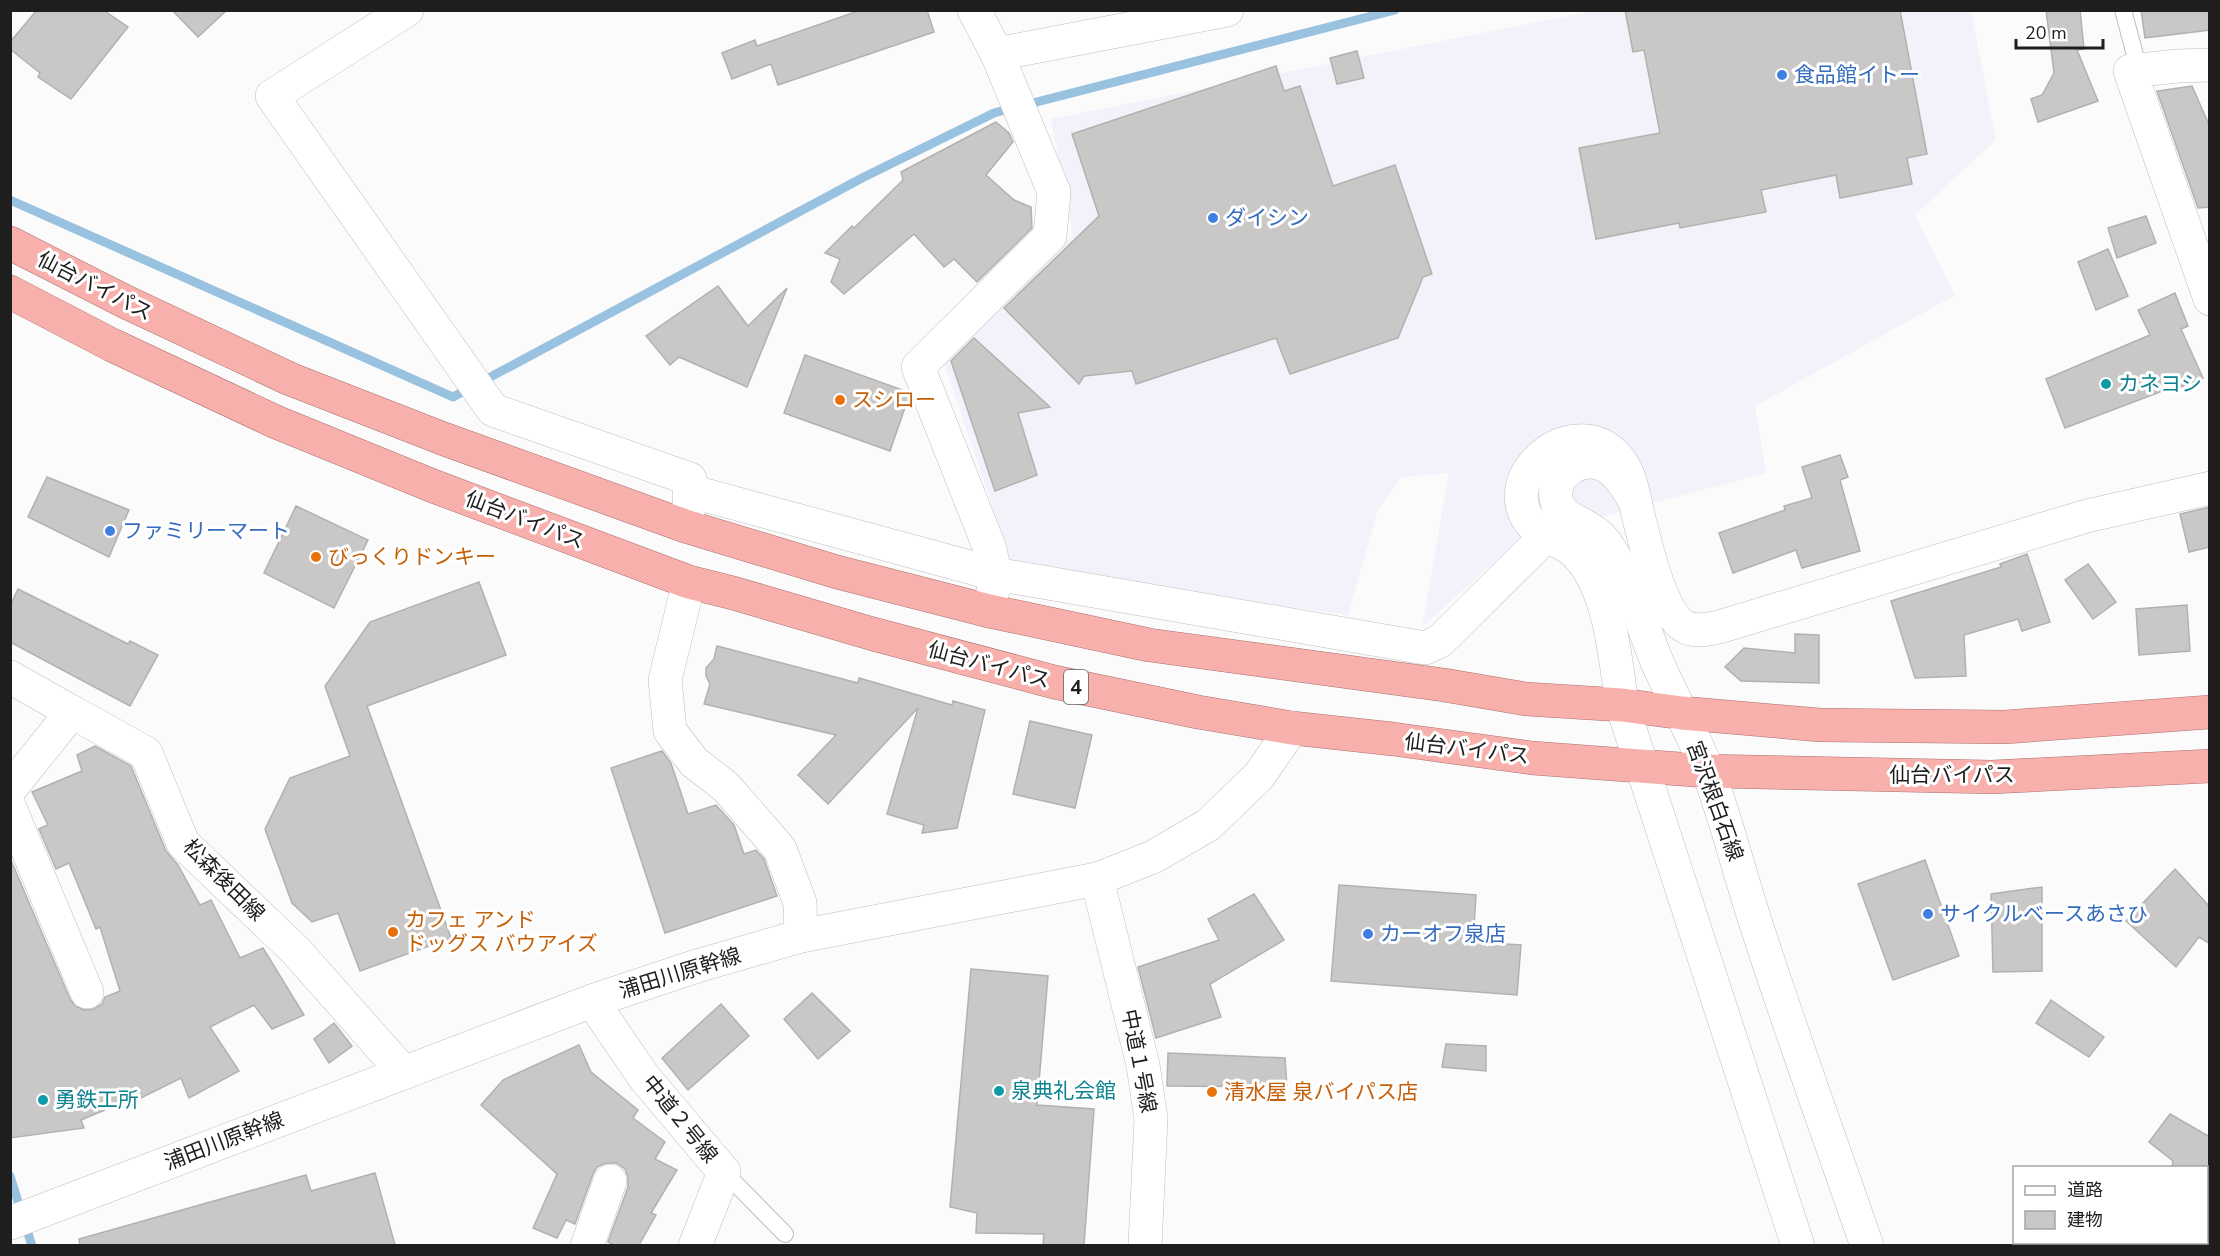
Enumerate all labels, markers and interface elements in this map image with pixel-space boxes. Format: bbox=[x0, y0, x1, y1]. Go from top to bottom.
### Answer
scale bar bbox=[2016, 12, 2103, 50]
text: 20 m bbox=[2025, 21, 2067, 45]
place label: 食品館イトー bbox=[1794, 61, 1920, 89]
marker: 食品館イトー bbox=[1775, 68, 1789, 82]
place label: ダイシン bbox=[1225, 204, 1309, 232]
marker: ダイシン bbox=[1206, 211, 1220, 225]
street label: 仙台バイパス bbox=[33, 245, 157, 327]
place label: カネヨシ bbox=[2118, 370, 2202, 398]
marker: カネヨシ bbox=[2099, 377, 2113, 391]
place label: スシロー bbox=[852, 386, 936, 414]
marker: スシロー bbox=[833, 393, 847, 407]
street label: 仙台バイパス bbox=[461, 484, 589, 556]
place label: ファミリーマート bbox=[122, 517, 290, 545]
marker: ファミリーマート bbox=[103, 524, 117, 538]
place label: びっくりドンキー bbox=[328, 543, 496, 571]
marker: びっくりドンキー bbox=[309, 550, 323, 564]
street label: 仙台バイパス bbox=[925, 635, 1053, 695]
road number: 4 bbox=[1064, 670, 1088, 704]
street label: 仙台バイパス bbox=[1403, 727, 1531, 771]
street label: 宮沢根白石線 bbox=[1680, 737, 1750, 865]
street label: 仙台バイパス bbox=[1889, 761, 2015, 789]
street label: 松森後田線 bbox=[177, 833, 271, 927]
place label: サイクルベースあさひ bbox=[1940, 900, 2148, 928]
place label: カフェ アンド ドッグス バウアイズ bbox=[405, 906, 598, 958]
marker: サイクルベースあさひ bbox=[1921, 907, 1935, 921]
place label: カーオフ泉店 bbox=[1380, 920, 1506, 948]
marker: カフェ アンド ドッグス バウアイズ bbox=[386, 925, 400, 939]
marker: カーオフ泉店 bbox=[1361, 927, 1375, 941]
street label: 浦田川原幹線 bbox=[616, 941, 744, 1005]
street label: 中道１号線 bbox=[1115, 1007, 1163, 1115]
street label: 中道２号線 bbox=[636, 1069, 724, 1169]
place label: 泉典礼会館 bbox=[1011, 1077, 1116, 1105]
place label: 清水屋 泉バイパス店 bbox=[1224, 1078, 1418, 1106]
marker: 泉典礼会館 bbox=[992, 1084, 1006, 1098]
marker: 清水屋 泉バイパス店 bbox=[1205, 1085, 1219, 1099]
place label: 勇鉄工所 bbox=[55, 1086, 139, 1114]
marker: 勇鉄工所 bbox=[36, 1093, 50, 1107]
street label: 浦田川原幹線 bbox=[160, 1105, 288, 1177]
legend bbox=[2013, 1166, 2208, 1244]
text: 道路 bbox=[2067, 1178, 2103, 1202]
text: 建物 bbox=[2067, 1208, 2103, 1232]

